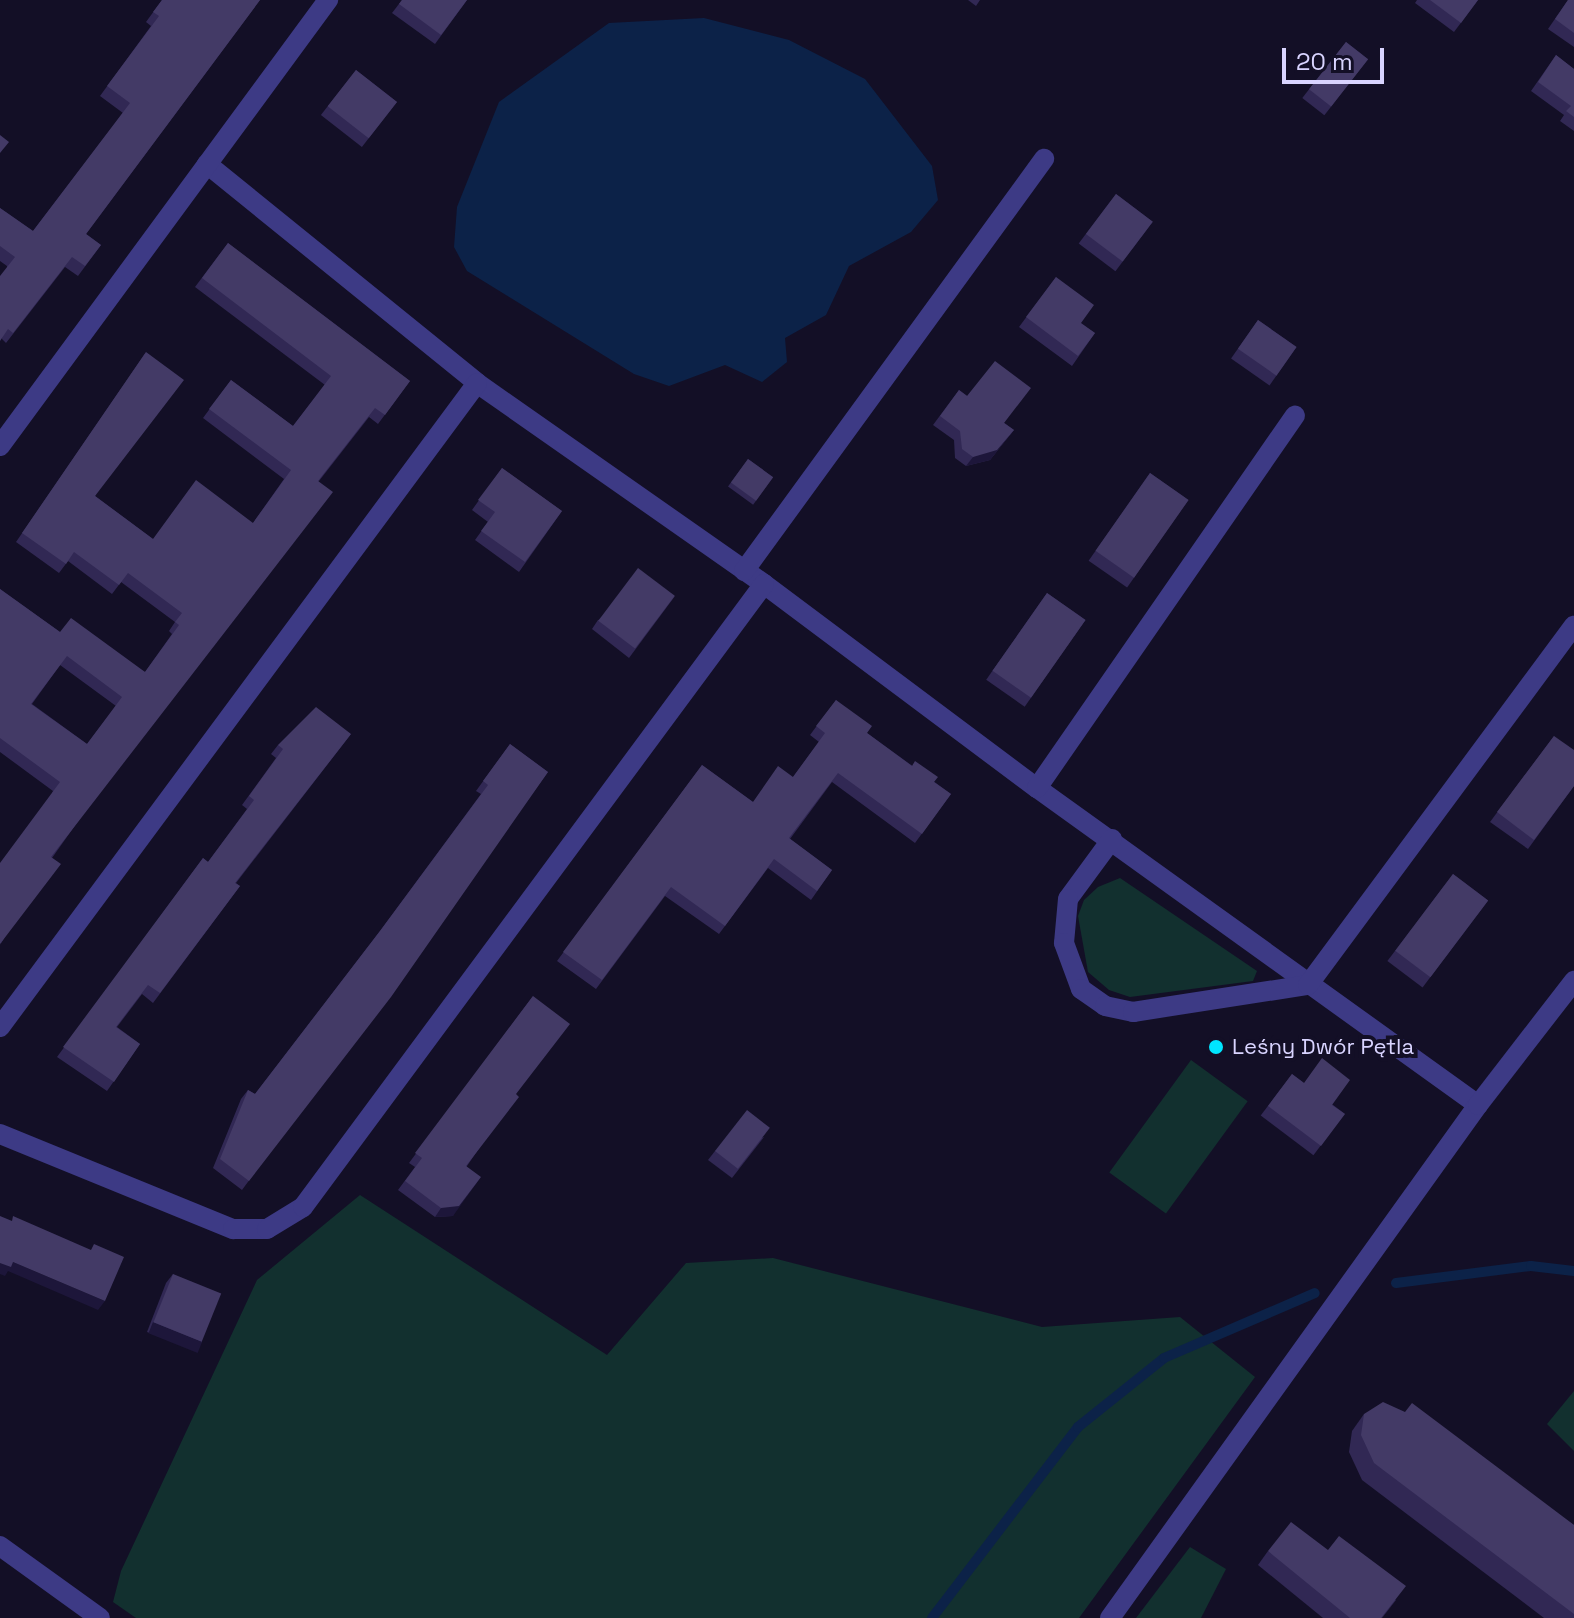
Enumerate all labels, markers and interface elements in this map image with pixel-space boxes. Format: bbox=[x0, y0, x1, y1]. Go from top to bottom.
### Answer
scale bar bbox=[1286, 32, 1388, 82]
text: 20 m bbox=[1296, 46, 1353, 77]
place label: Leśny Dwór Pętla bbox=[1232, 1034, 1414, 1060]
marker: Leśny Dwór Pętla bbox=[1207, 1038, 1225, 1056]

